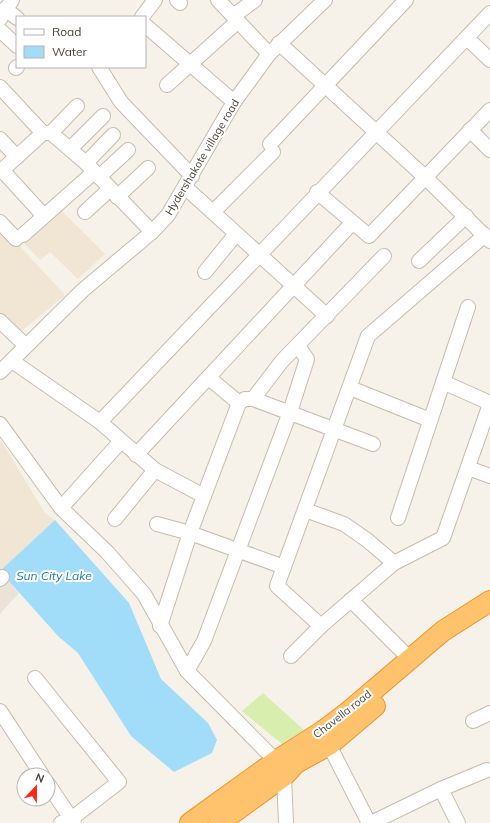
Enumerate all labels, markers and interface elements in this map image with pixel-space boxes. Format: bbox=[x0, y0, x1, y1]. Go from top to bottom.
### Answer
legend bbox=[16, 16, 146, 68]
text: Road bbox=[52, 24, 81, 39]
text: Water bbox=[52, 44, 88, 59]
street label: Hydershakote village road bbox=[162, 96, 242, 218]
water label: Sun City Lake bbox=[16, 568, 92, 583]
street label: Chavella road bbox=[310, 687, 374, 741]
north arrow bbox=[16, 767, 56, 807]
text: N bbox=[33, 770, 46, 786]

